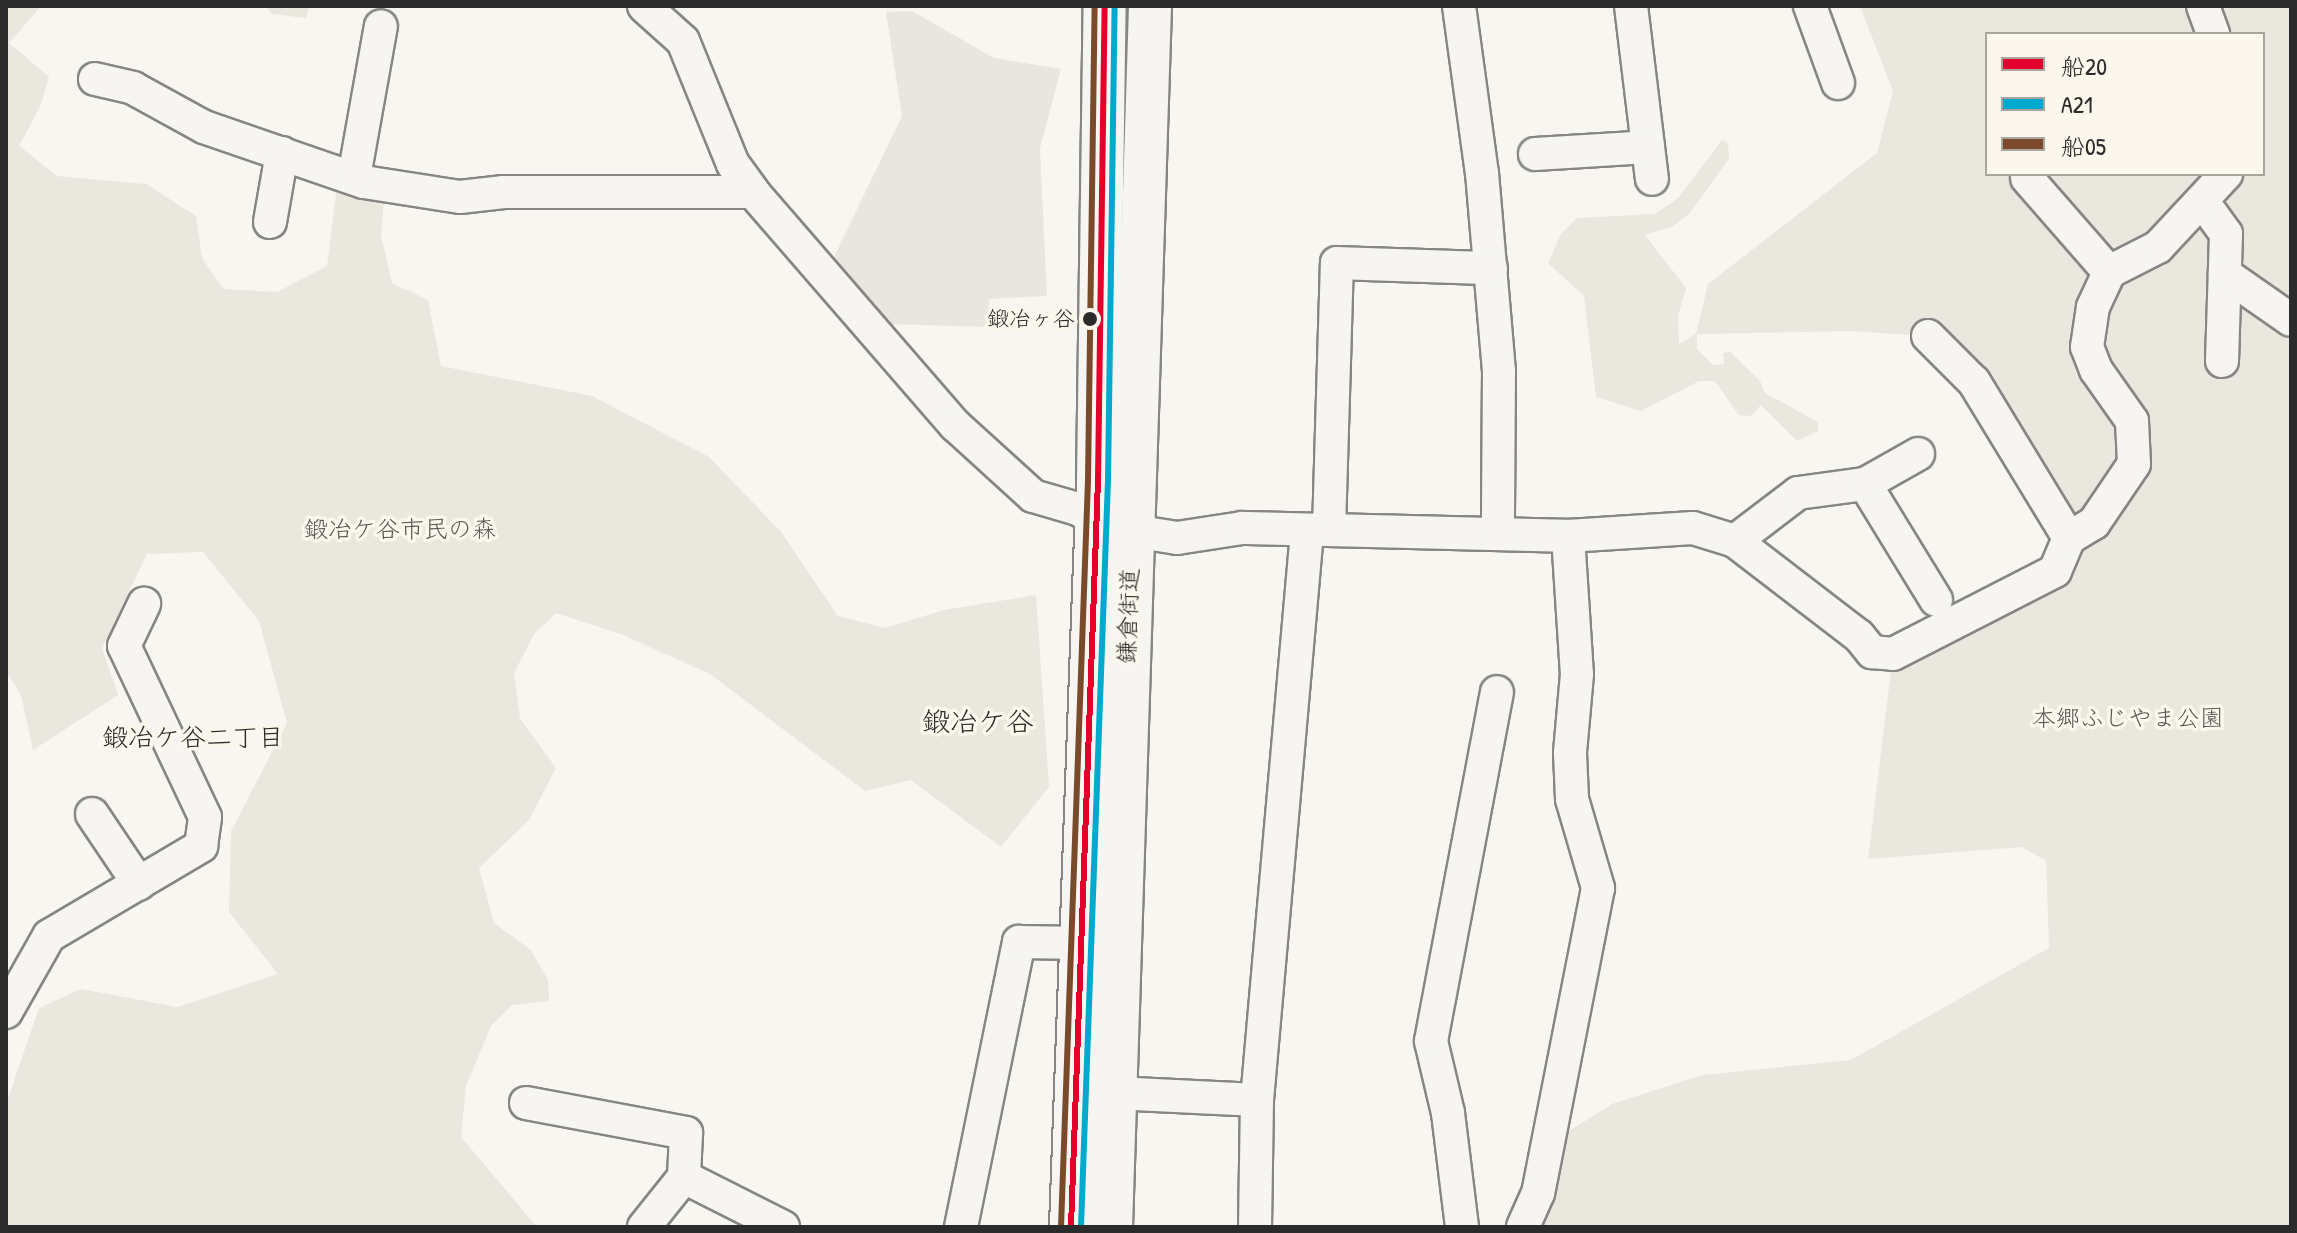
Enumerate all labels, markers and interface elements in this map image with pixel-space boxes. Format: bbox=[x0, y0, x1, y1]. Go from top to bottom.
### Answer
legend bbox=[1985, 32, 2265, 176]
text: 船20 bbox=[2061, 50, 2107, 82]
text: A21 bbox=[2061, 88, 2093, 120]
text: 船05 bbox=[2061, 130, 2106, 162]
place label: 鍛冶ヶ谷 bbox=[987, 306, 1075, 332]
marker: 鍛冶ヶ谷 bbox=[1082, 311, 1098, 327]
park label: 鍛冶ケ谷市民の森 bbox=[304, 515, 496, 543]
street label: 鎌倉街道 bbox=[1112, 568, 1144, 664]
district label: 鍛冶ケ谷 bbox=[922, 704, 1034, 738]
park label: 本郷ふじやま公園 bbox=[2032, 704, 2224, 732]
district label: 鍛冶ケ谷二丁目 bbox=[102, 721, 284, 753]

